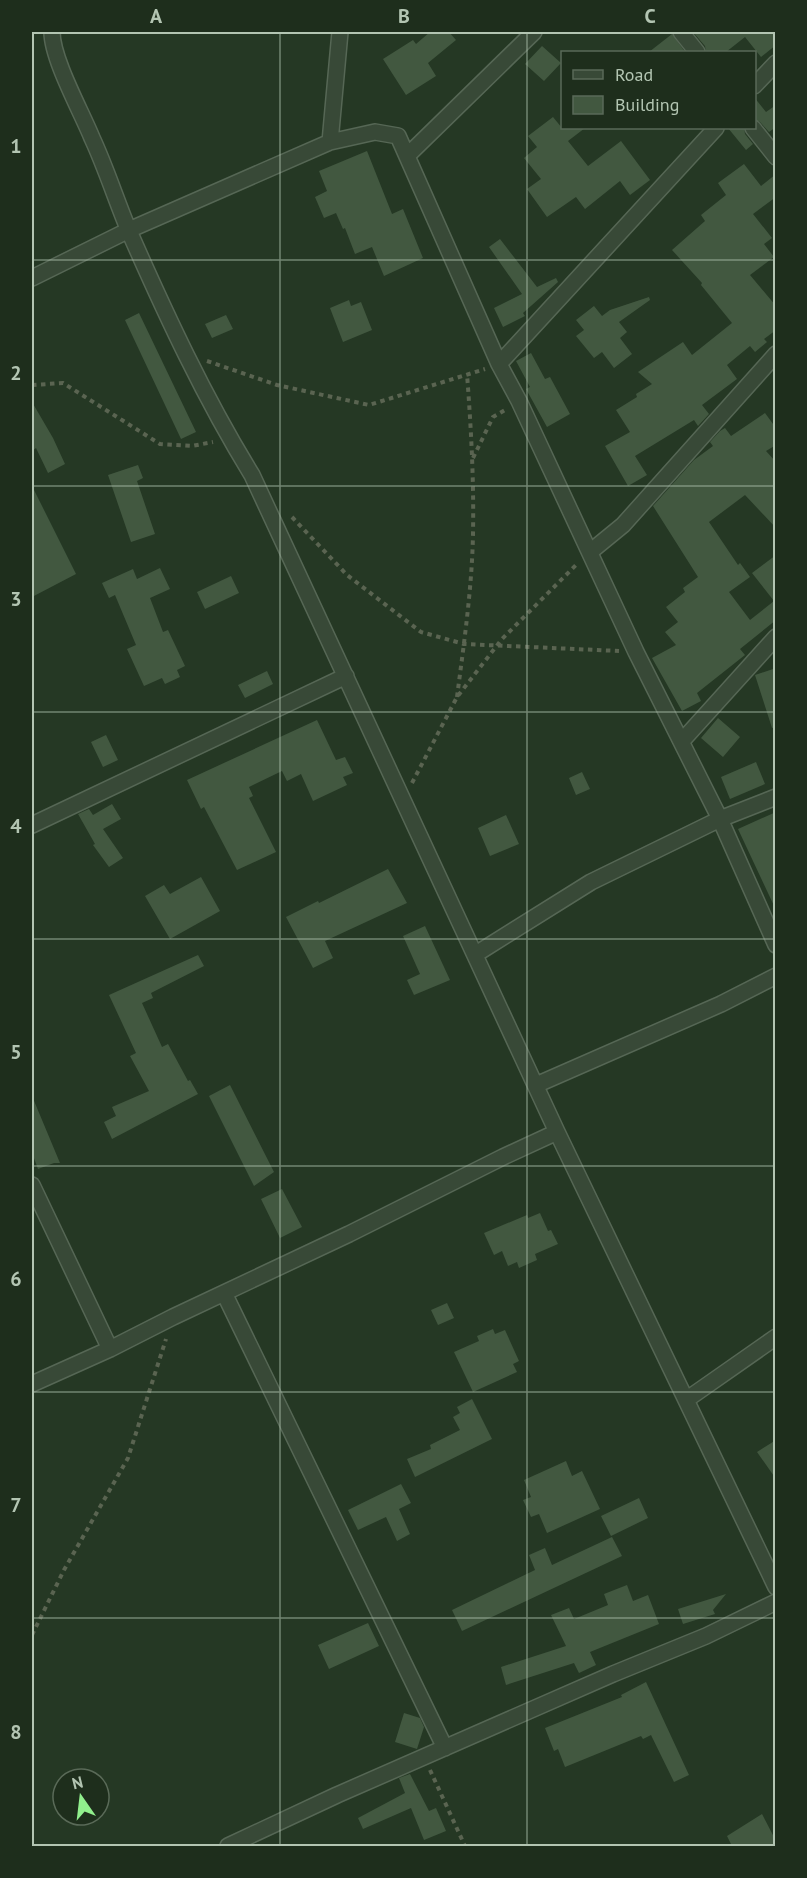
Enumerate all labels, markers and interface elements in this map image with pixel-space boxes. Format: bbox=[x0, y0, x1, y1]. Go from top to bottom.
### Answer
text: A bbox=[150, 3, 163, 29]
text: B bbox=[398, 3, 410, 29]
text: C bbox=[644, 3, 656, 29]
legend bbox=[561, 51, 756, 129]
text: Road bbox=[615, 63, 653, 86]
text: Building bbox=[615, 93, 679, 116]
text: 1 bbox=[10, 133, 22, 159]
text: 2 bbox=[10, 360, 22, 386]
text: 3 bbox=[10, 586, 22, 612]
text: 4 bbox=[10, 813, 22, 839]
text: 5 bbox=[10, 1039, 22, 1065]
text: 6 bbox=[10, 1266, 22, 1292]
text: 7 bbox=[10, 1492, 22, 1518]
text: 8 bbox=[10, 1719, 22, 1745]
north arrow bbox=[51, 1767, 111, 1827]
text: N bbox=[70, 1771, 85, 1793]

